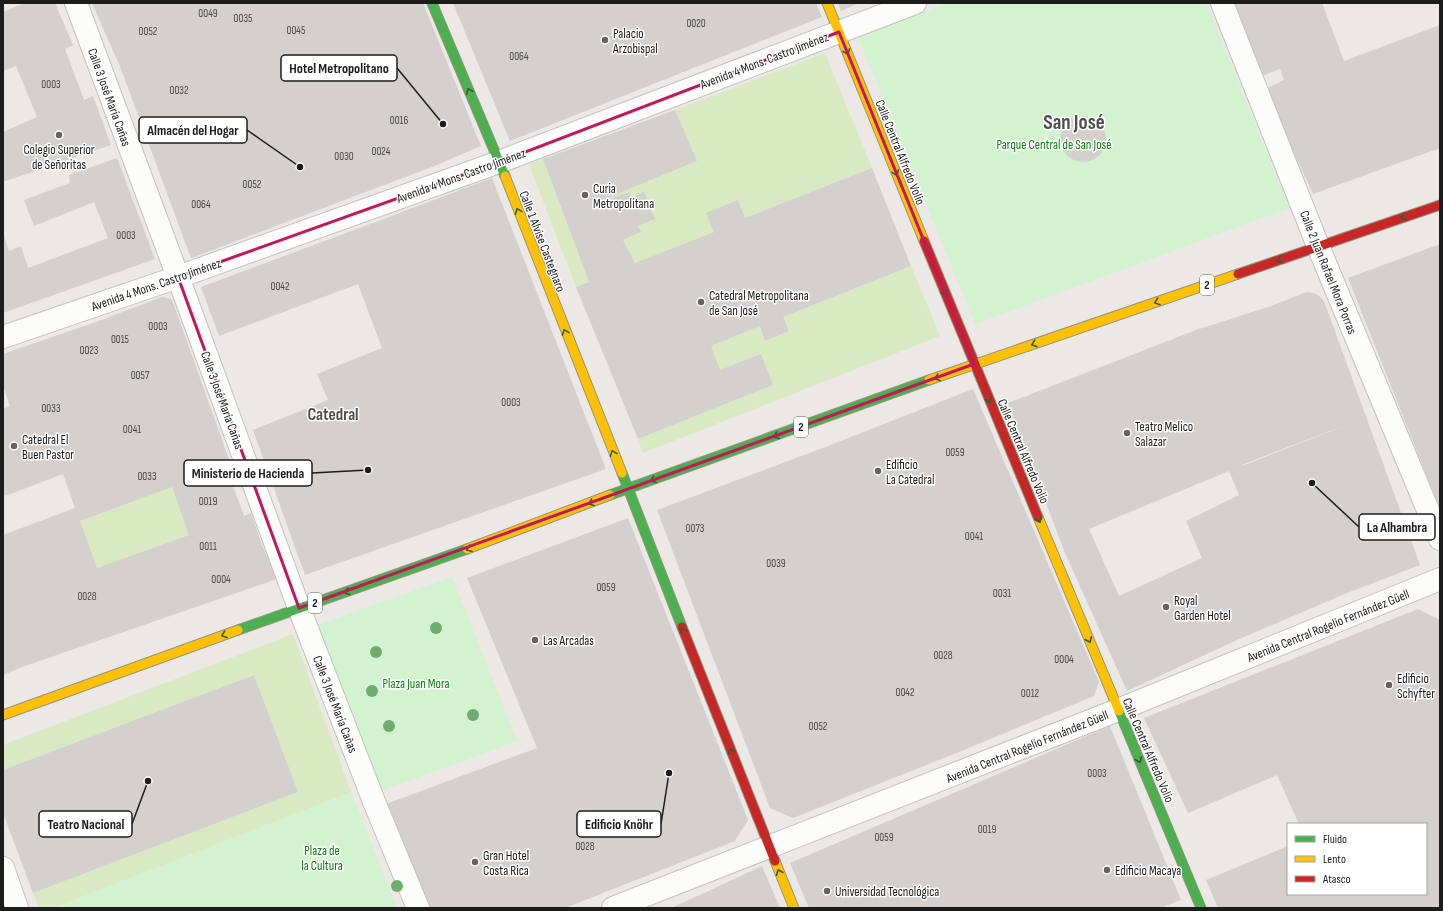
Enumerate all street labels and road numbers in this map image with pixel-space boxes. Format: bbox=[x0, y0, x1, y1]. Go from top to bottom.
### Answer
street label: Avenida 4 Mons. Castro Jiménez bbox=[697, 29, 831, 93]
street label: Calle 3 José María Cañas bbox=[84, 46, 134, 149]
street label: Calle Central Alfredo Volio bbox=[872, 97, 928, 207]
street label: Avenida 4 Mons. Castro Jiménez bbox=[394, 145, 528, 207]
street label: Calle 1 Alvise Castegnaro bbox=[515, 189, 569, 294]
street label: Calle 2 Juan Rafael Mora Porras bbox=[1296, 208, 1360, 337]
street label: Avenida 4 Mons. Castro Jiménez bbox=[88, 255, 224, 315]
road number: 2 bbox=[1200, 275, 1214, 295]
street label: Calle 3 José María Cañas bbox=[197, 349, 247, 452]
street label: Calle Central Alfredo Volio bbox=[994, 397, 1052, 506]
road number: 2 bbox=[794, 417, 808, 437]
street label: Avenida Central Rogelio Fernández Güell bbox=[1244, 586, 1412, 666]
road number: 2 bbox=[308, 593, 322, 613]
street label: Calle 3 José María Cañas bbox=[309, 653, 361, 756]
street label: Calle Central Alfredo Volio bbox=[1119, 696, 1177, 805]
street label: Avenida Central Rogelio Fernández Güell bbox=[943, 707, 1111, 787]

